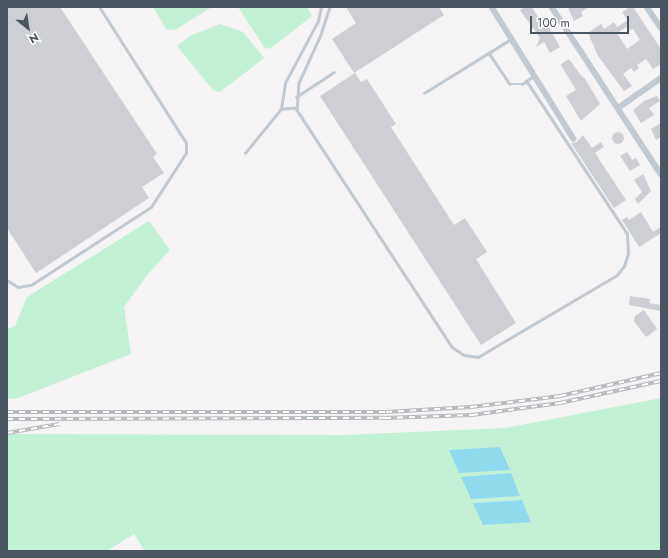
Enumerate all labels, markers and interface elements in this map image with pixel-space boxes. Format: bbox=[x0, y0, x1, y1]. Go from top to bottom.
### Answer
north arrow bbox=[8, 8, 48, 48]
scale bar bbox=[532, 8, 631, 34]
text: 100 m bbox=[537, 14, 570, 32]
text: N bbox=[26, 29, 42, 48]

